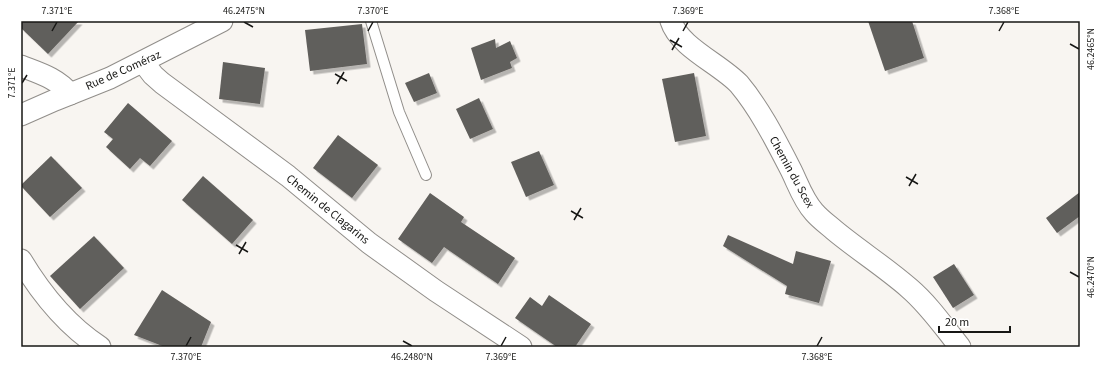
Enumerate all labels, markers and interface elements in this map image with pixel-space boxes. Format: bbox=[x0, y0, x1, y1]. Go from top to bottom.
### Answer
text: 7.371°E bbox=[42, 4, 72, 18]
text: 46.2475°N bbox=[223, 4, 265, 18]
text: 7.370°E bbox=[358, 4, 388, 18]
text: 7.369°E bbox=[673, 4, 703, 18]
text: 7.368°E bbox=[989, 4, 1019, 18]
text: 46.2465°N bbox=[1084, 28, 1098, 70]
street label: Rue de Coméraz bbox=[83, 46, 164, 95]
text: 7.371°E bbox=[5, 68, 19, 98]
street label: Chemin du Scex bbox=[765, 133, 819, 212]
street label: Chemin de Clagarins bbox=[282, 170, 373, 248]
text: 46.2470°N bbox=[1084, 256, 1098, 298]
scale bar bbox=[939, 308, 1010, 334]
text: 20 m bbox=[945, 314, 969, 331]
text: 7.370°E bbox=[171, 350, 201, 364]
text: 46.2480°N bbox=[391, 350, 433, 364]
text: 7.369°E bbox=[486, 350, 516, 364]
text: 7.368°E bbox=[802, 350, 832, 364]

